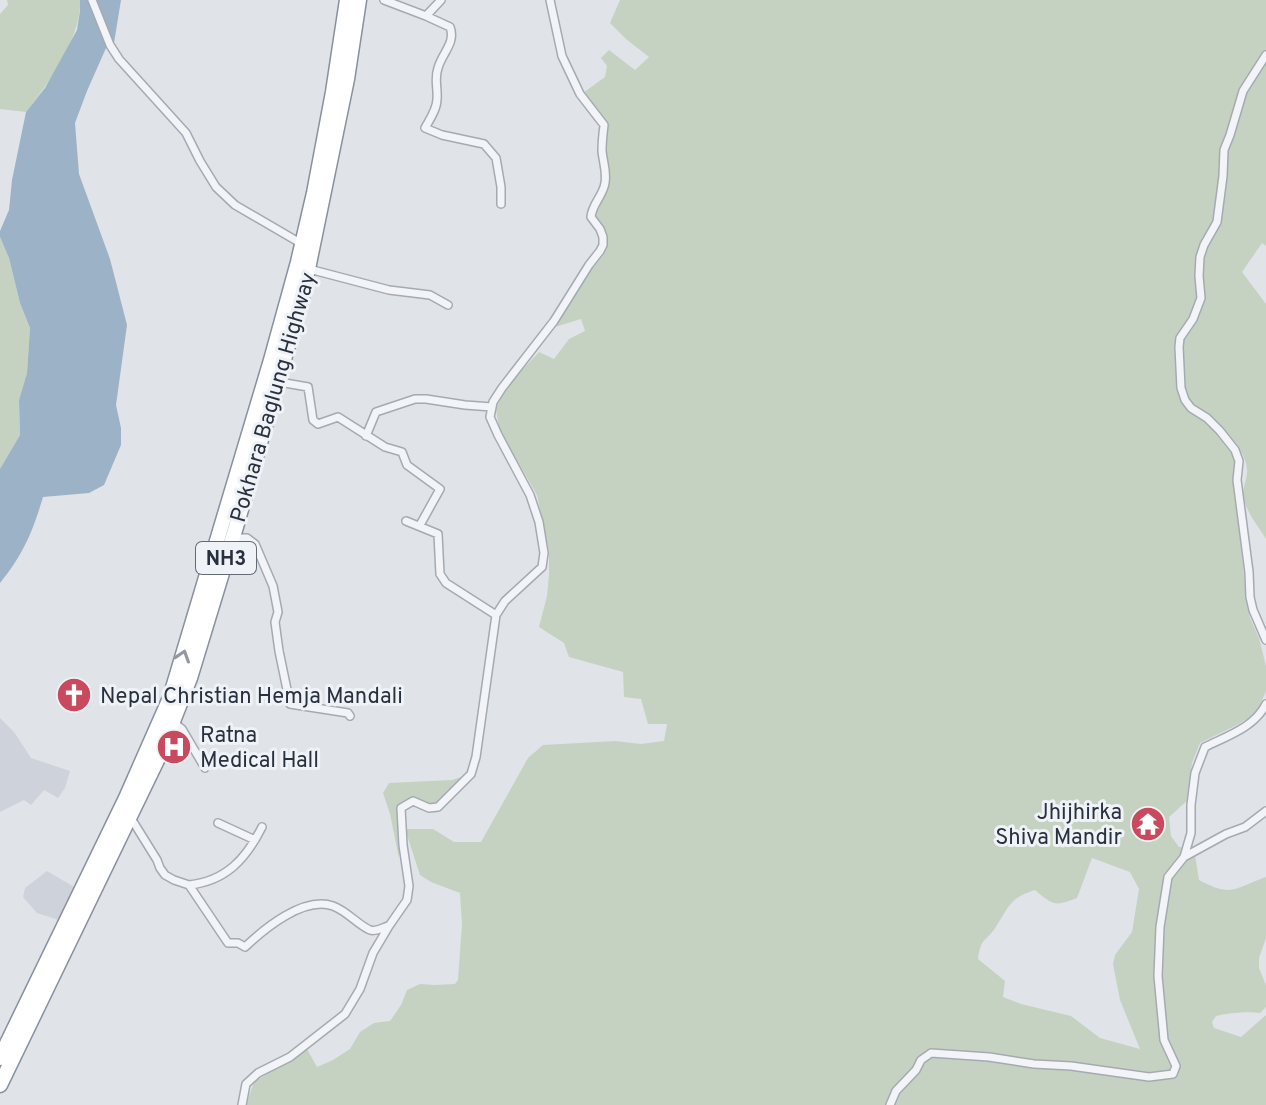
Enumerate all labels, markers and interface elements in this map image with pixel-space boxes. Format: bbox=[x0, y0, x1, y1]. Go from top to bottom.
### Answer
street label: Pokhara Baglung Highway bbox=[226, 270, 323, 526]
road number: NH3 bbox=[196, 542, 256, 574]
one-way arrow bbox=[173, 650, 189, 664]
church icon: Nepal Christian Hemja Mandali bbox=[55, 676, 93, 714]
place label: Nepal Christian Hemja Mandali bbox=[100, 684, 403, 711]
place label: Ratna Medical Hall bbox=[200, 723, 319, 775]
hospital icon: Ratna Medical Hall bbox=[155, 728, 193, 766]
place label: Jhijhirka Shiva Mandir bbox=[995, 800, 1122, 852]
temple icon: Jhijhirka Shiva Mandir bbox=[1129, 805, 1167, 843]

